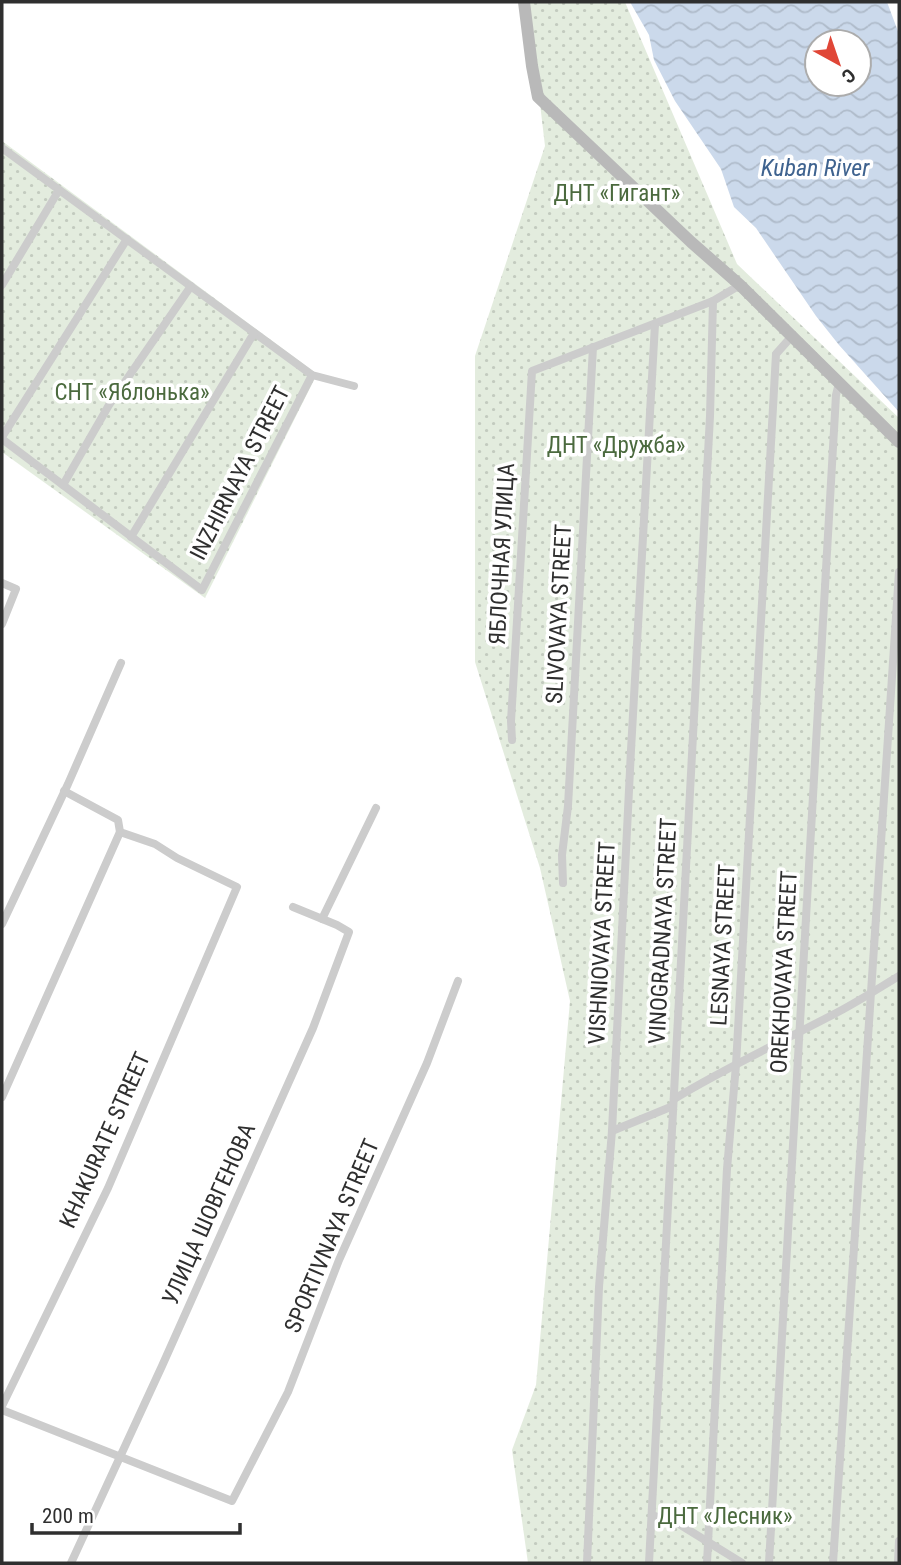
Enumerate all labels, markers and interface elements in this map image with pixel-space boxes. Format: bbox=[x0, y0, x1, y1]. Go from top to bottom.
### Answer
north arrow bbox=[803, 28, 873, 98]
text: С bbox=[837, 63, 860, 88]
water label: Kuban River bbox=[761, 154, 870, 182]
park label: ДНТ «Гигант» bbox=[554, 180, 680, 207]
park label: СНТ «Яблонька» bbox=[54, 379, 210, 406]
street label: INZHIRNAYA STREET bbox=[184, 381, 296, 565]
park label: ДНТ «Дружба» bbox=[547, 432, 685, 459]
street label: ЯБЛОЧНАЯ УЛИЦА bbox=[484, 462, 520, 646]
street label: SLIVOVAYA STREET bbox=[541, 523, 577, 705]
street label: VINOGRADNAYA STREET bbox=[644, 817, 682, 1045]
street label: VISHNIOVAYA STREET bbox=[583, 841, 621, 1045]
street label: LESNAYA STREET bbox=[705, 864, 741, 1026]
street label: OREKHOVAYA STREET bbox=[765, 870, 803, 1074]
street label: KHAKURATE STREET bbox=[54, 1048, 156, 1232]
street label: УЛИЦА ШОВГЕНОВА bbox=[157, 1119, 261, 1309]
street label: SPORTIVNAYA STREET bbox=[279, 1135, 385, 1337]
scale bar bbox=[32, 1492, 240, 1536]
park label: ДНТ «Лесник» bbox=[657, 1503, 793, 1530]
text: 200 m bbox=[42, 1504, 94, 1528]

